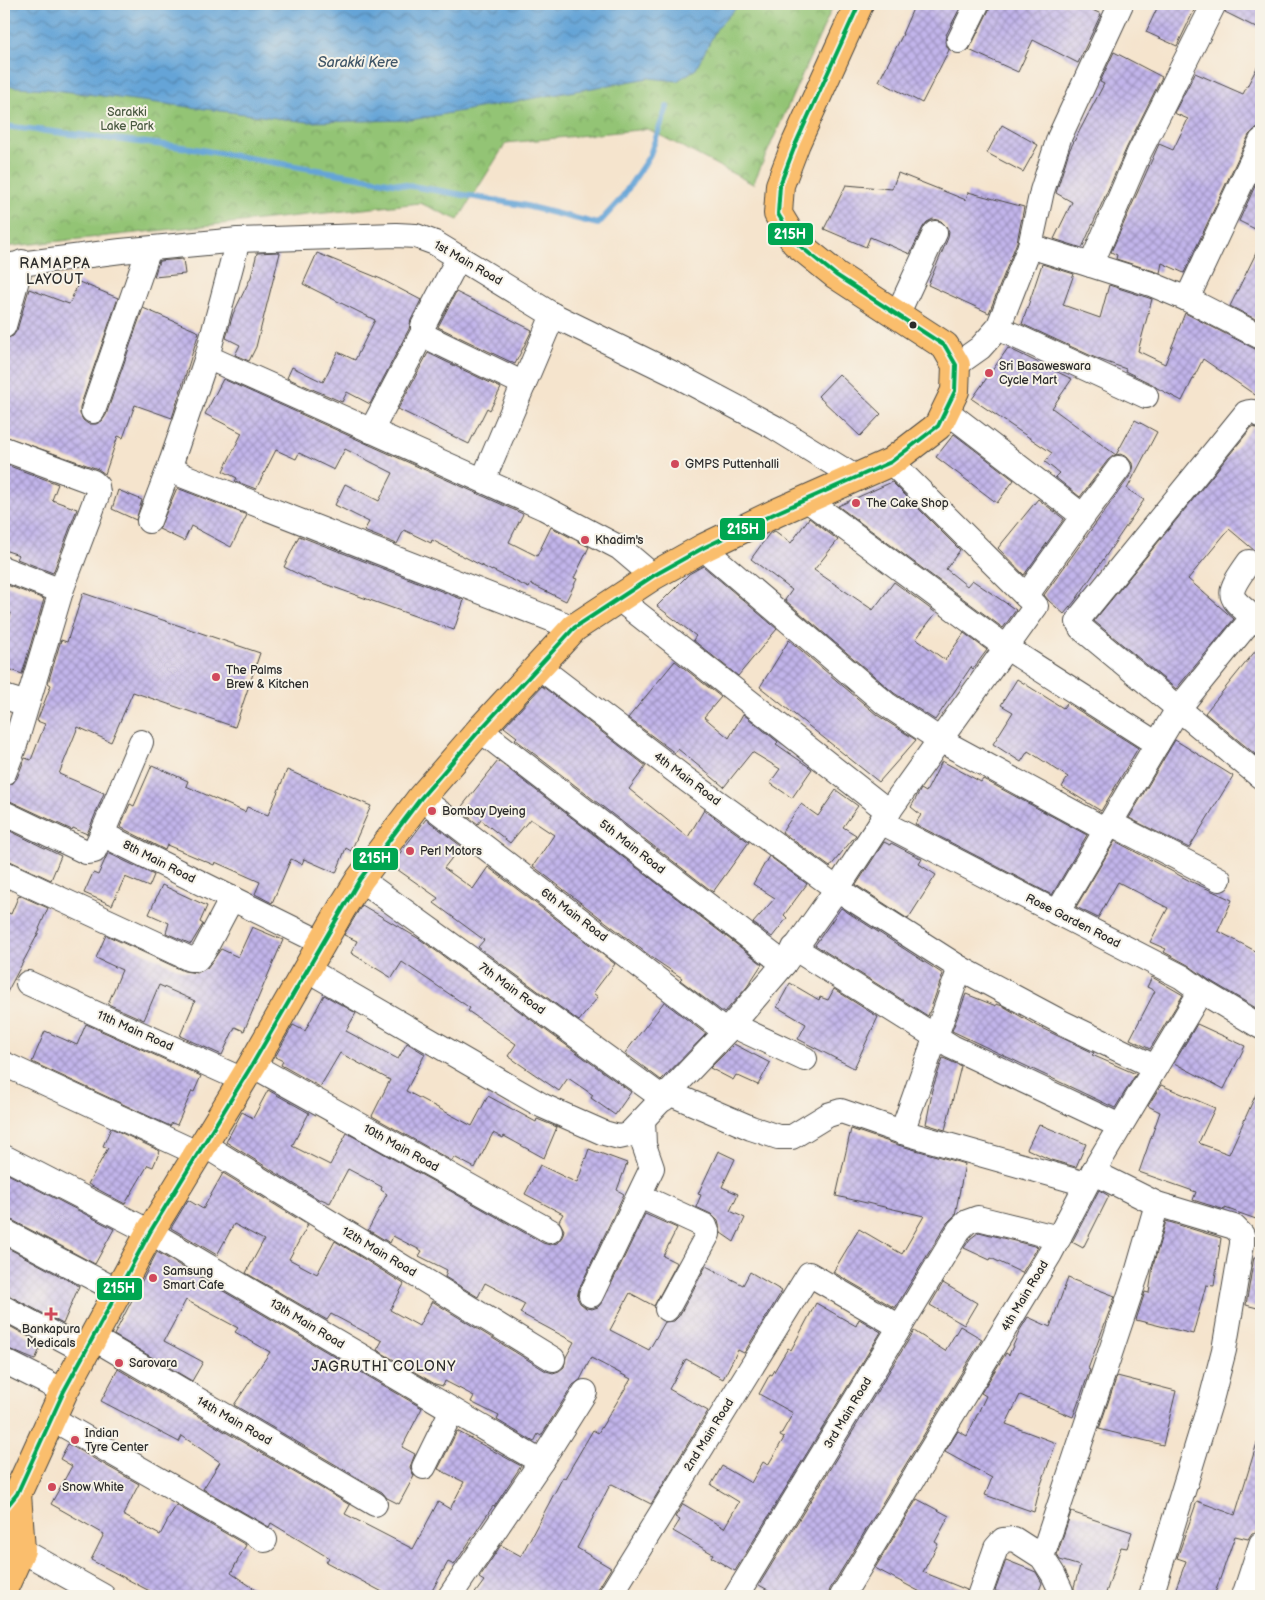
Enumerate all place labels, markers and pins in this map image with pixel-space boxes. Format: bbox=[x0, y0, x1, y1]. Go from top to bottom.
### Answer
unlabelled marker bbox=[908, 320, 918, 330]
place label: Sri Basaweswara Cycle Mart bbox=[999, 359, 1091, 388]
marker: Sri Basaweswara Cycle Mart bbox=[983, 367, 995, 379]
place label: GMPS Puttenhalli bbox=[685, 457, 779, 472]
marker: GMPS Puttenhalli bbox=[669, 458, 681, 470]
place label: The Cake Shop bbox=[866, 496, 949, 511]
marker: The Cake Shop bbox=[850, 497, 862, 509]
place label: Khadim's bbox=[595, 533, 643, 548]
marker: Khadim's bbox=[579, 534, 591, 546]
place label: The Palms Brew & Kitchen bbox=[226, 663, 309, 692]
marker: The Palms Brew & Kitchen bbox=[210, 671, 222, 683]
place label: Bombay Dyeing bbox=[442, 804, 526, 819]
marker: Bombay Dyeing bbox=[426, 805, 438, 817]
place label: Perl Motors bbox=[420, 844, 482, 859]
marker: Perl Motors bbox=[404, 845, 416, 857]
place label: Samsung Smart Cafe bbox=[163, 1264, 224, 1293]
marker: Samsung Smart Cafe bbox=[147, 1272, 159, 1284]
marker: Bankapura Medicals bbox=[45, 1308, 57, 1320]
place label: Bankapura Medicals bbox=[22, 1322, 81, 1351]
place label: Sarovara bbox=[129, 1356, 177, 1371]
marker: Sarovara bbox=[113, 1357, 125, 1369]
place label: Indian Tyre Center bbox=[85, 1426, 149, 1455]
marker: Indian Tyre Center bbox=[69, 1434, 81, 1446]
place label: Snow White bbox=[62, 1480, 124, 1495]
marker: Snow White bbox=[46, 1481, 58, 1493]

